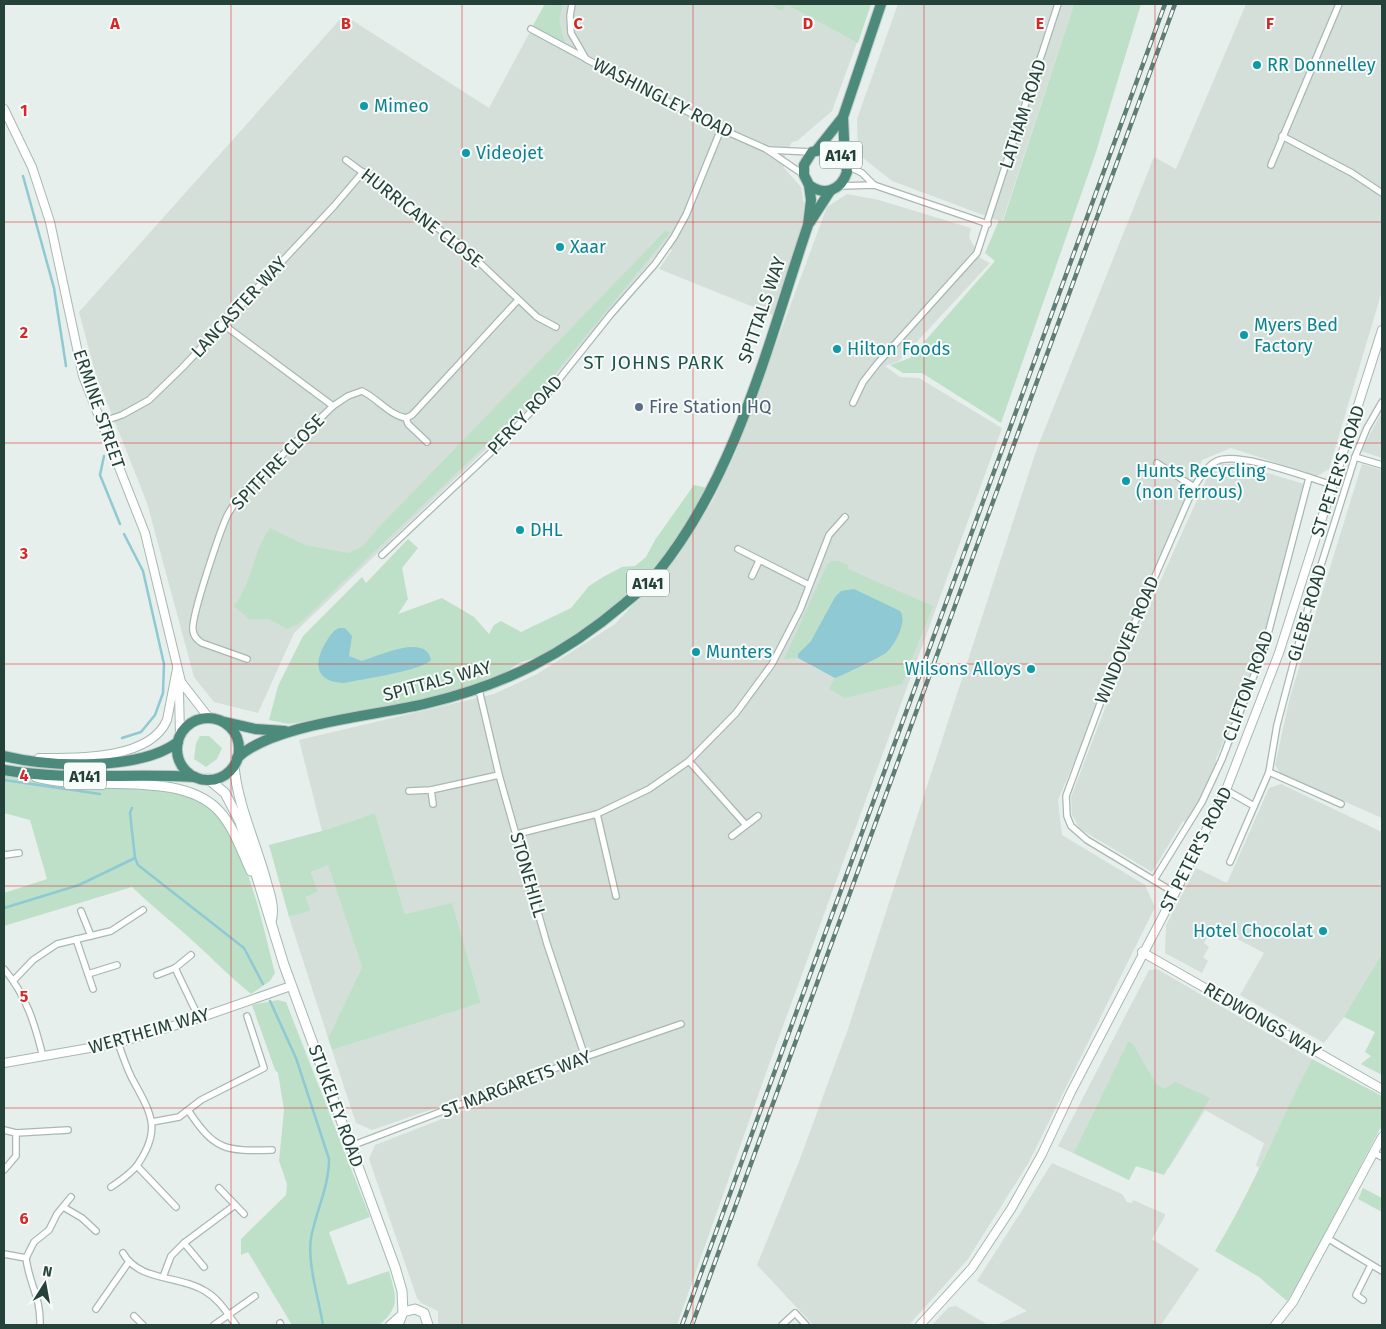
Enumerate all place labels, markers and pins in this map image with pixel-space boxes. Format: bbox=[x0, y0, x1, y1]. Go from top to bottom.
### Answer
place label: RR Donnelley bbox=[1267, 54, 1376, 76]
marker: RR Donnelley bbox=[1251, 59, 1263, 71]
place label: Mimeo bbox=[374, 95, 429, 117]
marker: Mimeo bbox=[358, 100, 370, 112]
place label: Videojet bbox=[476, 142, 544, 164]
marker: Videojet bbox=[460, 147, 472, 159]
place label: Xaar bbox=[570, 236, 606, 258]
marker: Xaar bbox=[554, 241, 566, 253]
place label: Myers Bed Factory bbox=[1254, 314, 1338, 357]
marker: Myers Bed Factory bbox=[1238, 329, 1250, 341]
place label: Hilton Foods bbox=[847, 338, 950, 360]
marker: Hilton Foods bbox=[831, 343, 843, 355]
place label: Fire Station HQ bbox=[649, 396, 771, 418]
marker: Fire Station HQ bbox=[633, 401, 645, 413]
place label: Hunts Recycling (non ferrous) bbox=[1136, 460, 1266, 503]
marker: Hunts Recycling (non ferrous) bbox=[1120, 475, 1132, 487]
place label: DHL bbox=[530, 519, 563, 541]
marker: DHL bbox=[514, 524, 526, 536]
place label: Munters bbox=[706, 641, 772, 663]
marker: Munters bbox=[690, 646, 702, 658]
place label: Wilsons Alloys bbox=[905, 658, 1021, 680]
marker: Wilsons Alloys bbox=[1025, 663, 1037, 675]
place label: Hotel Chocolat bbox=[1193, 920, 1313, 942]
marker: Hotel Chocolat bbox=[1317, 925, 1329, 937]

